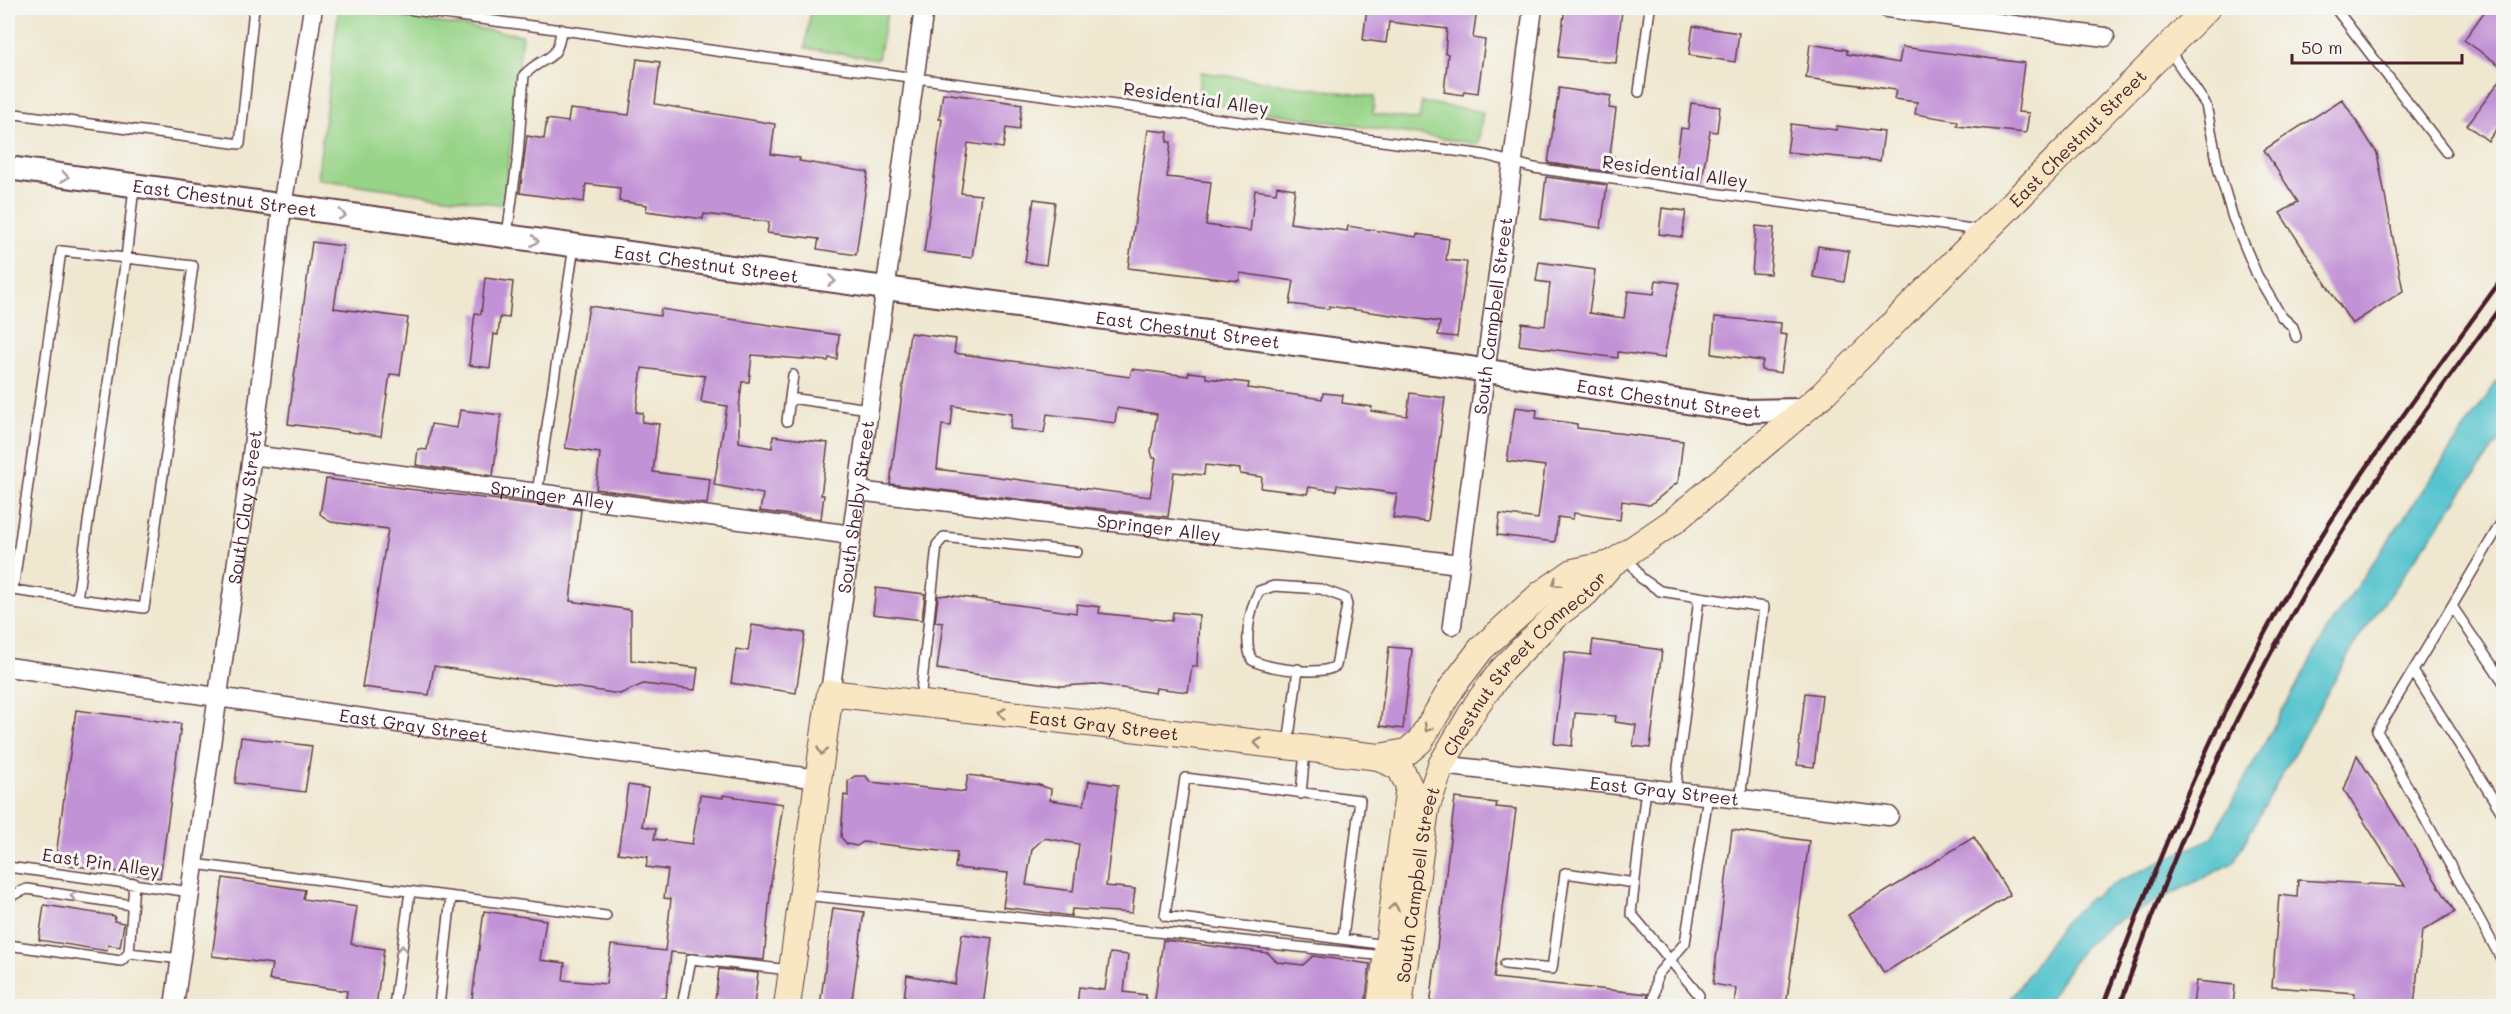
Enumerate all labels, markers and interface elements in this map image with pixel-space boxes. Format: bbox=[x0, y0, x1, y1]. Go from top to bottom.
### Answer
scale bar bbox=[2292, 27, 2462, 65]
text: 50 m bbox=[2301, 35, 2343, 59]
street label: East Chestnut Street bbox=[2004, 64, 2152, 212]
street label: Residential Alley bbox=[1122, 76, 1270, 120]
street label: Residential Alley bbox=[1601, 149, 1749, 193]
one-way arrow bbox=[61, 170, 70, 182]
street label: East Chestnut Street bbox=[131, 173, 319, 222]
one-way arrow bbox=[337, 208, 346, 220]
street label: South Campbell Street bbox=[1468, 216, 1517, 416]
one-way arrow bbox=[530, 234, 540, 246]
street label: East Chestnut Street bbox=[613, 239, 800, 288]
one-way arrow bbox=[828, 275, 837, 287]
street label: East Chestnut Street bbox=[1094, 305, 1282, 354]
street label: East Chestnut Street bbox=[1575, 373, 1761, 423]
street label: South Shelby Street bbox=[832, 419, 879, 595]
street label: South Clay Street bbox=[222, 428, 267, 586]
street label: Springer Alley bbox=[489, 475, 616, 515]
street label: Springer Alley bbox=[1096, 508, 1222, 547]
street label: Chestnut Street Connector bbox=[1437, 566, 1612, 760]
one-way arrow bbox=[1552, 576, 1563, 587]
street label: East Gray Street bbox=[338, 703, 490, 747]
street label: East Gray Street bbox=[1028, 704, 1180, 746]
one-way arrow bbox=[998, 707, 1007, 720]
one-way arrow bbox=[1424, 722, 1436, 732]
one-way arrow bbox=[1254, 738, 1263, 750]
one-way arrow bbox=[817, 746, 829, 756]
street label: East Gray Street bbox=[1589, 770, 1740, 811]
street label: South Campbell Street bbox=[1390, 783, 1445, 984]
street label: East Pin Alley bbox=[41, 842, 161, 882]
one-way arrow bbox=[69, 891, 79, 903]
one-way arrow bbox=[1387, 902, 1399, 912]
one-way arrow bbox=[396, 944, 408, 954]

